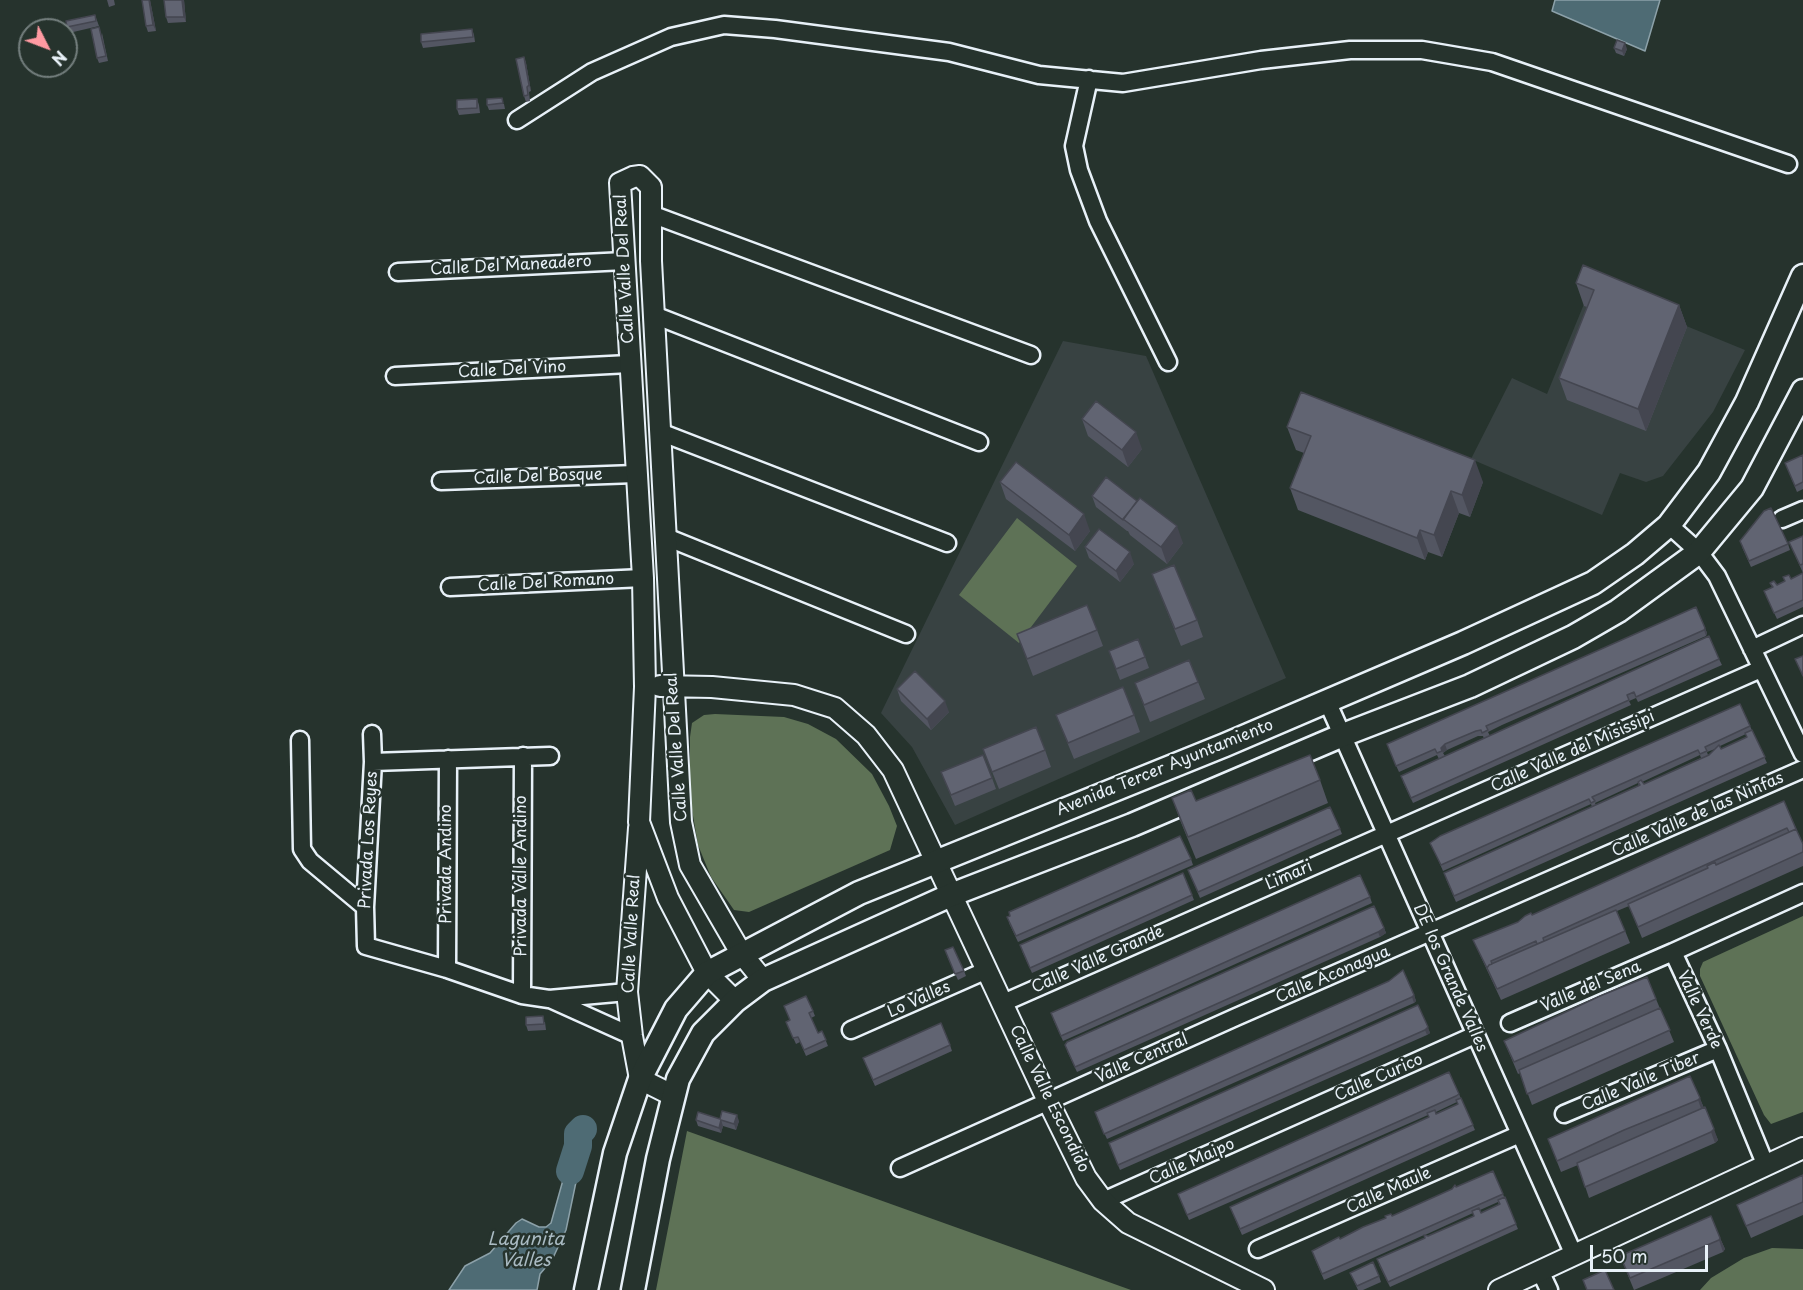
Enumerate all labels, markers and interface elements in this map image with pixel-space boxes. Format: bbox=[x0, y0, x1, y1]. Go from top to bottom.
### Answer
north arrow bbox=[18, 18, 78, 78]
text: N bbox=[47, 46, 73, 71]
street label: Calle Valle Del Real bbox=[611, 194, 639, 344]
street label: Calle Del Maneadero bbox=[430, 252, 592, 280]
street label: Calle Del Vino bbox=[457, 358, 567, 382]
street label: Calle Del Bosque bbox=[473, 465, 603, 489]
street label: Calle Del Romano bbox=[477, 570, 615, 596]
street label: Calle Valle Del Real bbox=[662, 672, 692, 822]
street label: Calle Valle del Misissipi bbox=[1488, 707, 1658, 797]
street label: Avenida Tercer Ayuntamiento bbox=[1054, 716, 1276, 820]
street label: Calle Valle de las Ninfas bbox=[1609, 768, 1787, 862]
street label: Privada Los Reyes bbox=[356, 771, 382, 909]
street label: Privada Valle Andino bbox=[512, 795, 532, 957]
street label: Privada Andino bbox=[437, 804, 457, 924]
street label: Limari bbox=[1262, 857, 1316, 895]
street label: Calle Valle Real bbox=[619, 874, 645, 994]
street label: DE los Grande Valles bbox=[1409, 901, 1491, 1055]
street label: Calle Valle Grande bbox=[1029, 922, 1167, 998]
street label: Calle Aconagua bbox=[1273, 942, 1393, 1008]
street label: Valle del Sena bbox=[1538, 957, 1644, 1017]
street label: Valle Verde bbox=[1672, 968, 1726, 1052]
street label: Lo Valles bbox=[884, 978, 954, 1022]
street label: Calle Valle Escondido bbox=[1005, 1022, 1093, 1176]
street label: Valle Central bbox=[1093, 1030, 1191, 1088]
street label: Calle Valle Tiber bbox=[1579, 1048, 1703, 1116]
street label: Calle Curico bbox=[1332, 1050, 1426, 1106]
street label: Calle Maipo bbox=[1146, 1135, 1238, 1189]
street label: Calle Maule bbox=[1344, 1164, 1434, 1218]
water label: Lagunita Valles bbox=[488, 1229, 564, 1272]
scale bar bbox=[1593, 1233, 1712, 1271]
text: 50 m bbox=[1601, 1242, 1648, 1269]

